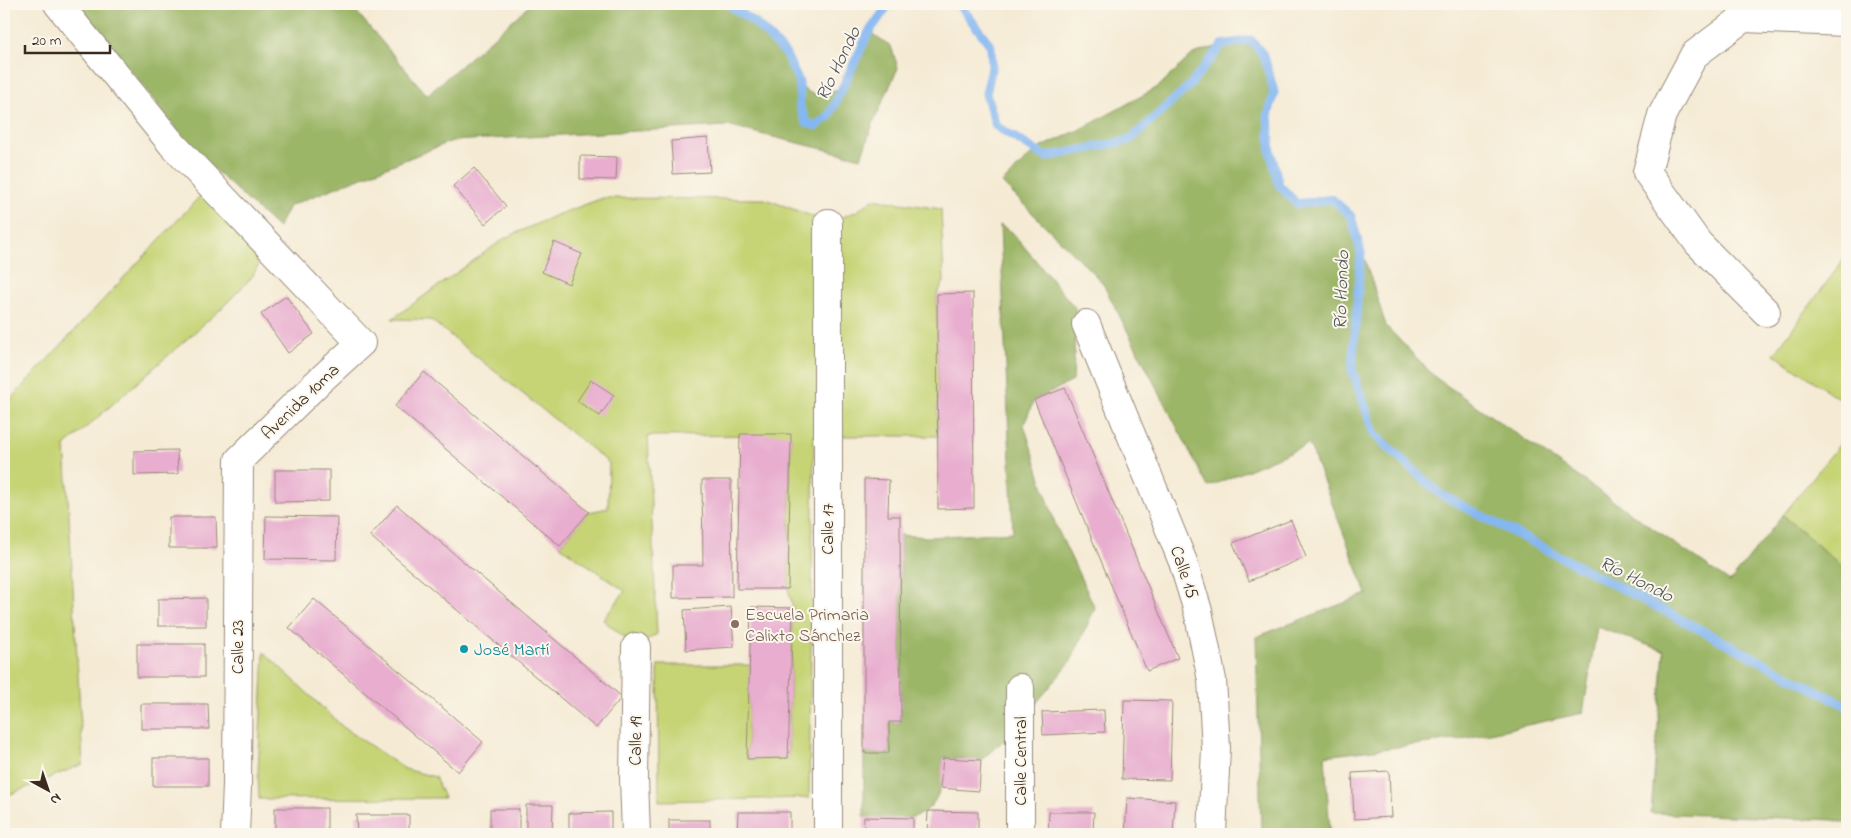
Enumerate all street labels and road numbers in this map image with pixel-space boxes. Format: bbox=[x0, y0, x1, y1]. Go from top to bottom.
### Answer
street label: Avenida 10ma bbox=[256, 358, 346, 447]
street label: Calle 17 bbox=[816, 503, 842, 555]
street label: Calle 15 bbox=[1162, 543, 1204, 603]
street label: Calle 23 bbox=[226, 620, 252, 674]
street label: Calle 19 bbox=[624, 716, 650, 766]
street label: Calle Central bbox=[1009, 716, 1035, 806]

